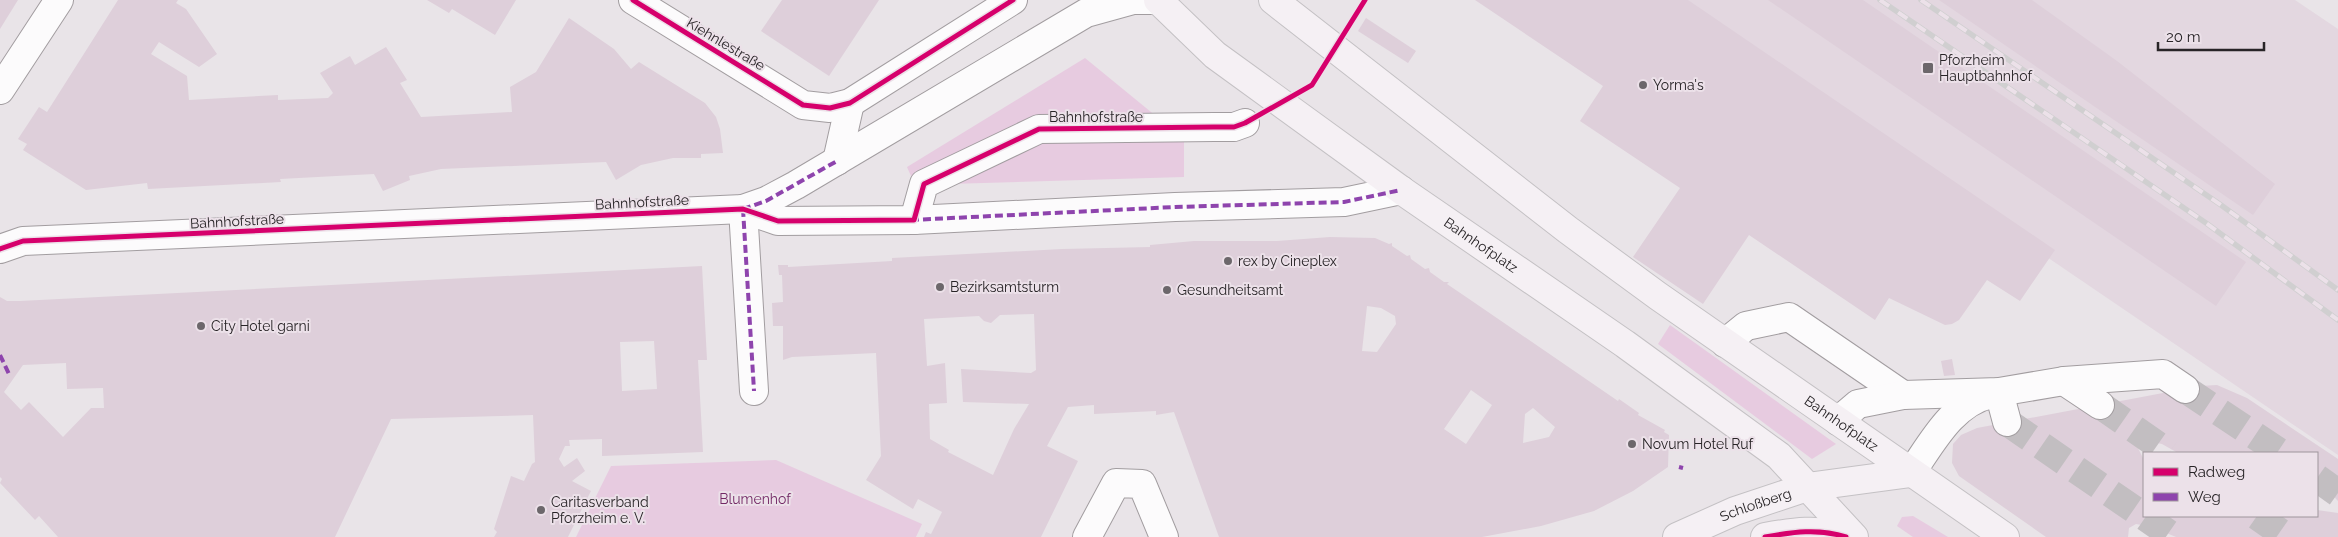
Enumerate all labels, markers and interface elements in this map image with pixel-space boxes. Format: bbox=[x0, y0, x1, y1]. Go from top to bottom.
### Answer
street label: Kiehnlestraße bbox=[684, 14, 768, 74]
scale bar bbox=[2158, 20, 2264, 52]
text: 20 m bbox=[2166, 28, 2201, 46]
place label: Pforzheim Hauptbahnhof bbox=[1939, 52, 2033, 84]
marker: Pforzheim Hauptbahnhof bbox=[1921, 61, 1935, 75]
place label: Yorma's bbox=[1653, 77, 1704, 93]
marker: Yorma's bbox=[1637, 79, 1649, 91]
street label: Bahnhofstraße bbox=[1049, 109, 1143, 125]
street label: Bahnhofstraße bbox=[595, 192, 689, 212]
street label: Bahnhofstraße bbox=[190, 211, 284, 231]
street label: Bahnhofplatz bbox=[1441, 214, 1521, 276]
place label: rex by Cineplex bbox=[1238, 253, 1337, 269]
marker: rex by Cineplex bbox=[1222, 255, 1234, 267]
place label: Bezirksamtsturm bbox=[950, 279, 1059, 295]
marker: Bezirksamtsturm bbox=[934, 281, 946, 293]
place label: Gesundheitsamt bbox=[1177, 282, 1283, 298]
marker: Gesundheitsamt bbox=[1161, 284, 1173, 296]
place label: City Hotel garni bbox=[211, 318, 310, 334]
marker: City Hotel garni bbox=[195, 320, 207, 332]
street label: Bahnhofplatz bbox=[1802, 392, 1881, 455]
place label: Novum Hotel Ruf bbox=[1642, 436, 1755, 452]
marker: Novum Hotel Ruf bbox=[1626, 438, 1638, 450]
legend bbox=[2143, 452, 2318, 517]
text: Radweg bbox=[2188, 463, 2245, 481]
street label: Schloßberg bbox=[1717, 485, 1793, 525]
text: Weg bbox=[2188, 488, 2221, 506]
park label: Blumenhof bbox=[719, 491, 792, 507]
place label: Caritasverband Pforzheim e. V. bbox=[551, 494, 649, 526]
marker: Caritasverband Pforzheim e. V. bbox=[535, 504, 547, 516]

